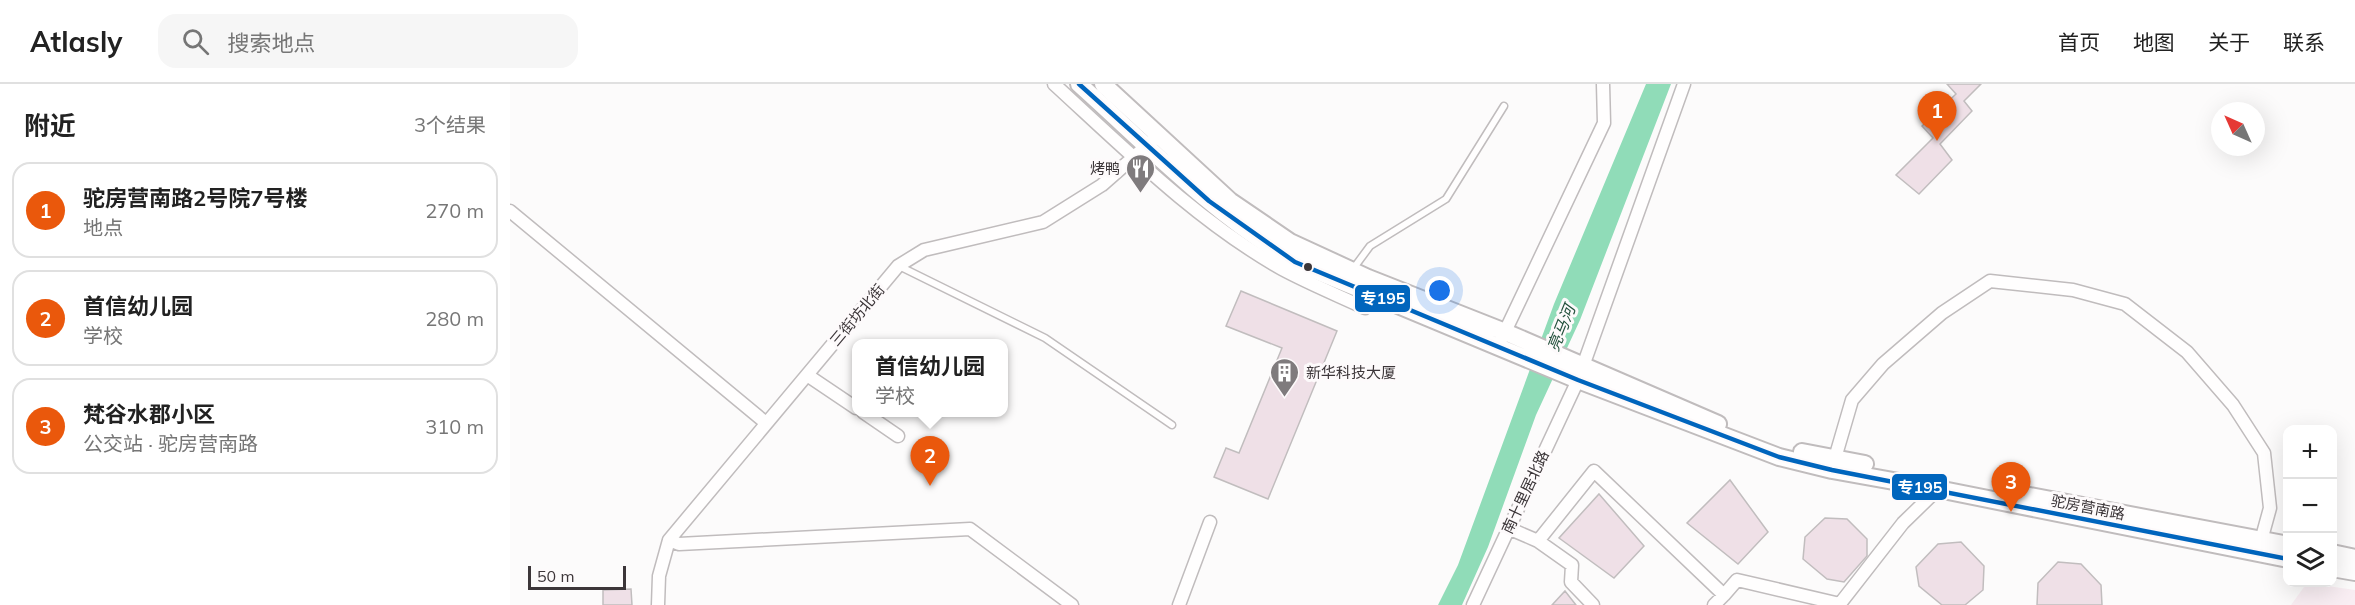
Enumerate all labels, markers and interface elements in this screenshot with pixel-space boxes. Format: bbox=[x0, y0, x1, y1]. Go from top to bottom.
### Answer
search box bbox=[158, 14, 578, 68]
text: Atlasly bbox=[30, 24, 122, 59]
icon: search bbox=[179, 25, 212, 58]
text: 搜索地点 bbox=[227, 29, 315, 57]
text: 首页 bbox=[2058, 29, 2100, 55]
text: 地图 bbox=[2133, 29, 2175, 55]
text: 关于 bbox=[2208, 29, 2250, 55]
text: 联系 bbox=[2283, 29, 2325, 55]
pin: 1 bbox=[1918, 92, 1956, 141]
north arrow bbox=[2211, 102, 2265, 156]
text: 附近 bbox=[24, 109, 76, 142]
text: 3个结果 bbox=[414, 112, 486, 137]
restaurant icon: 烤鸭 bbox=[1125, 152, 1157, 194]
place label: 烤鸭 bbox=[1090, 159, 1120, 178]
text: 驼房营南路2号院7号楼 bbox=[83, 184, 307, 212]
text: 1 bbox=[40, 198, 52, 223]
text: 270 m bbox=[425, 198, 484, 223]
text: 地点 bbox=[83, 215, 123, 240]
unlabelled marker bbox=[1302, 261, 1314, 273]
your location bbox=[1425, 276, 1454, 305]
street label: 三街坊北街 bbox=[826, 280, 888, 350]
line badge: 专195 bbox=[1354, 284, 1411, 313]
text: 专195 bbox=[1361, 288, 1406, 308]
text: 首信幼儿园 bbox=[83, 292, 193, 320]
water label: 亮马河 bbox=[1543, 299, 1580, 354]
text: 2 bbox=[40, 306, 52, 331]
text: 280 m bbox=[425, 306, 484, 331]
text: 学校 bbox=[83, 323, 123, 348]
popup bbox=[852, 339, 1008, 417]
text: 首信幼儿园 bbox=[875, 352, 985, 380]
building icon: 新华科技大厦 bbox=[1269, 356, 1301, 398]
place label: 新华科技大厦 bbox=[1306, 363, 1396, 382]
text: 学校 bbox=[875, 383, 915, 408]
text: 梵谷水郡小区 bbox=[83, 400, 215, 428]
text: 3 bbox=[40, 414, 52, 439]
text: 310 m bbox=[425, 414, 484, 439]
map controls bbox=[2283, 425, 2337, 587]
button: + bbox=[2283, 425, 2337, 479]
text: 公交站 · 驼房营南路 bbox=[83, 431, 258, 456]
pin: 2 bbox=[910, 436, 950, 486]
street label: 南十里居北路 bbox=[1497, 447, 1553, 537]
pin: 3 bbox=[1992, 462, 2030, 512]
line badge: 专195 bbox=[1891, 473, 1948, 501]
text: 专195 bbox=[1898, 477, 1943, 497]
button: − bbox=[2283, 479, 2337, 533]
street label: 驼房营南路 bbox=[2049, 491, 2127, 523]
button: layers bbox=[2283, 533, 2337, 587]
scale bar bbox=[528, 563, 626, 590]
text: 50 m bbox=[537, 566, 574, 586]

